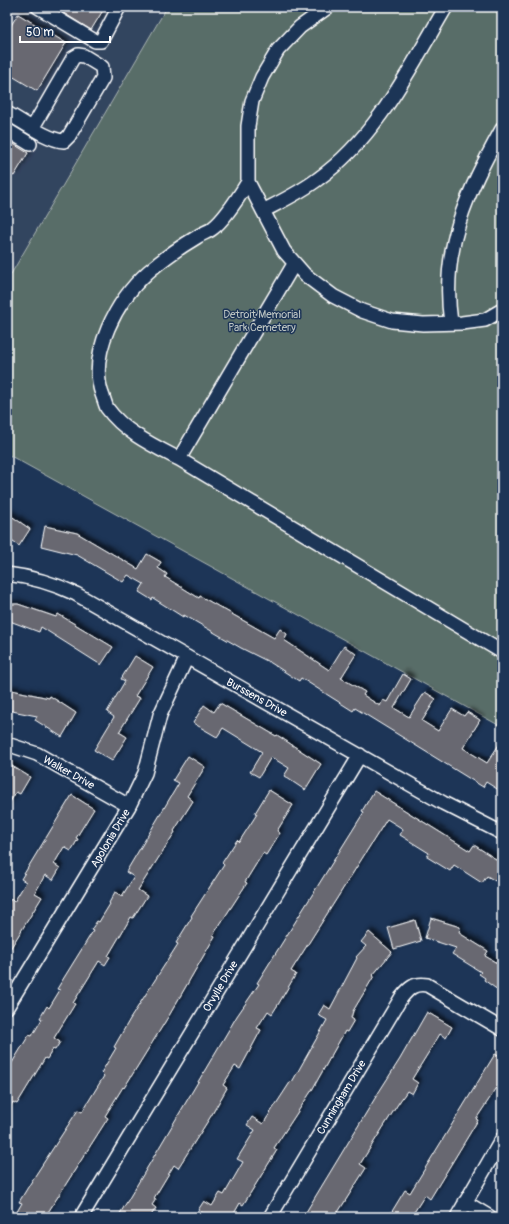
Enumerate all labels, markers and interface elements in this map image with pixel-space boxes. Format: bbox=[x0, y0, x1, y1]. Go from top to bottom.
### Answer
scale bar bbox=[20, 18, 110, 44]
text: 50 m bbox=[26, 25, 54, 40]
park label: Detroit Memorial Park Cemetery bbox=[223, 308, 301, 334]
street label: Burssens Drive bbox=[224, 675, 290, 720]
street label: Walker Drive bbox=[41, 753, 97, 792]
street label: Apolonia Drive bbox=[88, 806, 133, 870]
street label: Orvylle Drive bbox=[200, 958, 241, 1014]
street label: Cunningham Drive bbox=[314, 1057, 369, 1137]

